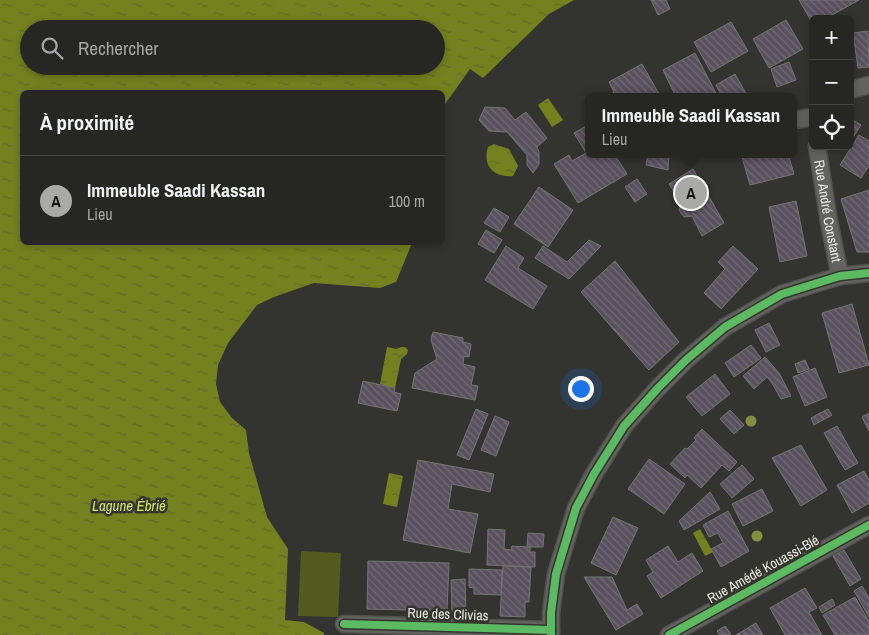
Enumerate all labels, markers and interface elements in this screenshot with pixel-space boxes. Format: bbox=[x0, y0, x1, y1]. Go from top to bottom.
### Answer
map controls bbox=[809, 15, 854, 150]
button: + bbox=[809, 15, 854, 60]
search box bbox=[20, 20, 445, 75]
icon: search bbox=[38, 34, 66, 62]
text: Rechercher bbox=[78, 35, 159, 61]
button: − bbox=[809, 60, 854, 105]
popup bbox=[585, 93, 797, 158]
text: Immeuble Saadi Kassan bbox=[602, 102, 780, 128]
button: locate bbox=[809, 105, 854, 150]
text: À proximité bbox=[40, 108, 134, 137]
text: Lieu bbox=[602, 128, 627, 150]
street label: Rue André Constant bbox=[810, 159, 846, 264]
pin: A bbox=[675, 174, 707, 212]
text: Immeuble Saadi Kassan bbox=[87, 177, 265, 203]
text: A bbox=[51, 190, 61, 212]
text: 100 m bbox=[389, 190, 425, 212]
text: Lieu bbox=[87, 203, 113, 225]
your location bbox=[568, 376, 594, 402]
water label: Lagune Ébrié bbox=[92, 495, 166, 516]
street label: Rue Amédé Kouassi-Blé bbox=[704, 531, 822, 607]
street label: Rue des Clivias bbox=[407, 604, 489, 624]

